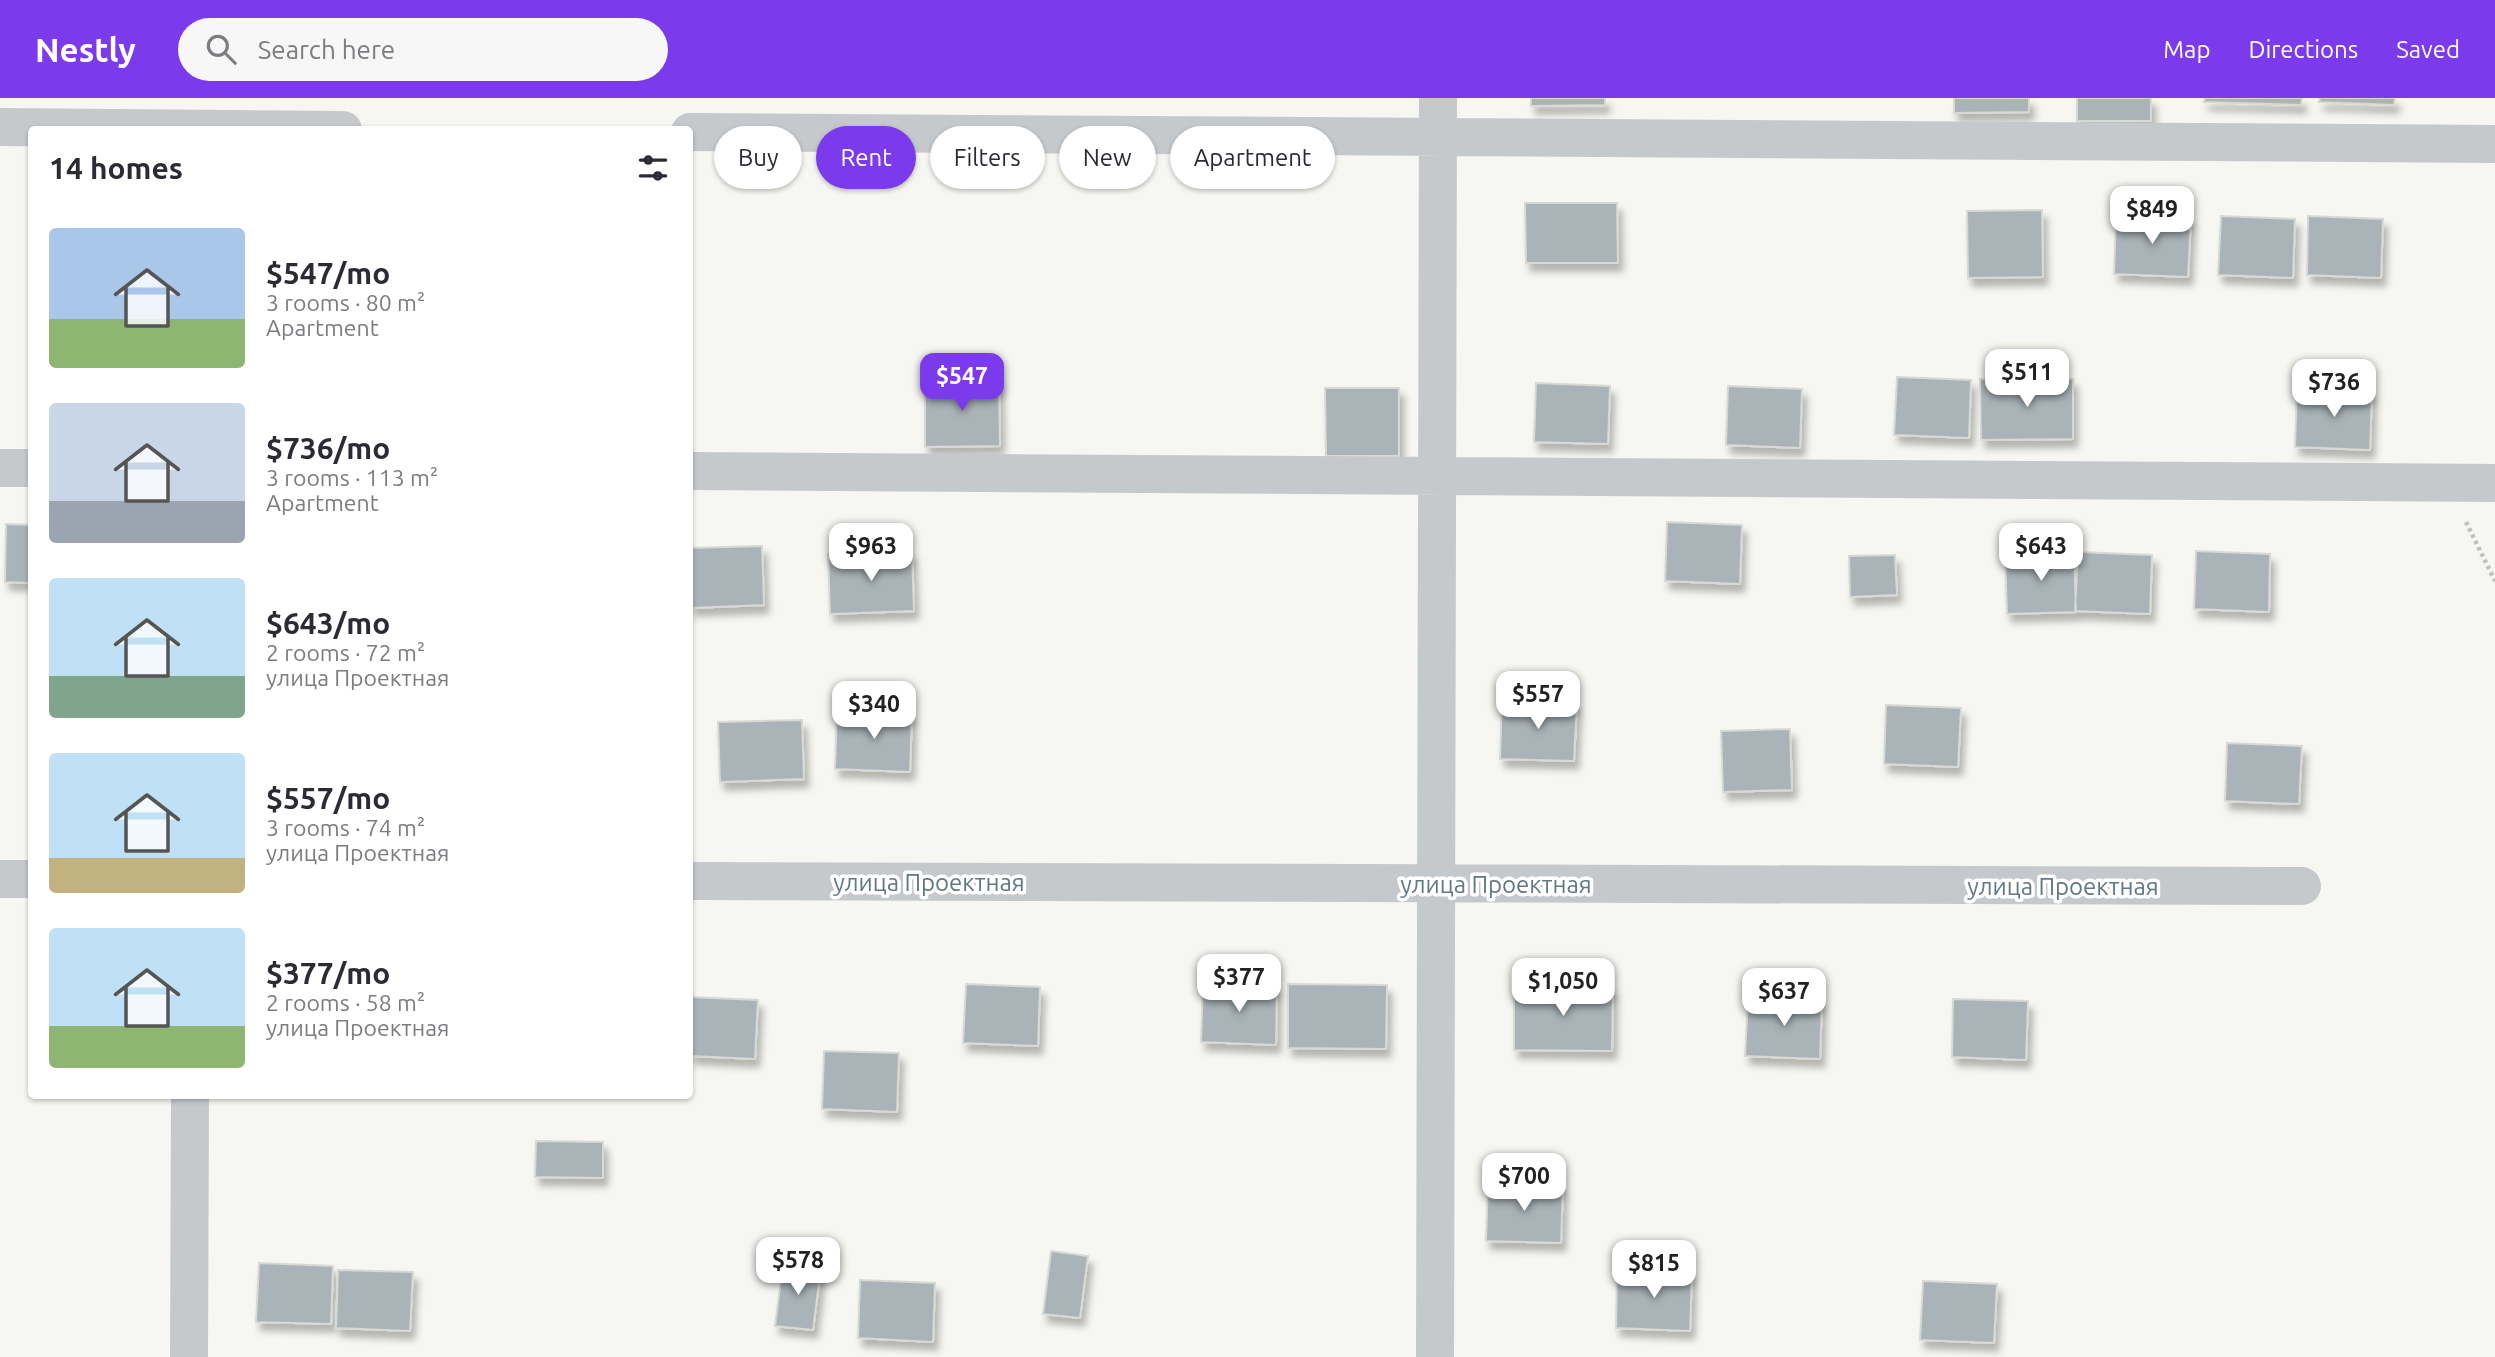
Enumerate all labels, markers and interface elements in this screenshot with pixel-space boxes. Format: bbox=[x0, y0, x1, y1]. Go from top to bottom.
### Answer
search box bbox=[178, 18, 668, 81]
icon: search bbox=[202, 30, 240, 68]
text: Nestly bbox=[35, 31, 136, 68]
text: Search here bbox=[258, 35, 395, 64]
text: Map bbox=[2163, 36, 2210, 63]
text: Directions bbox=[2248, 36, 2358, 63]
text: Saved bbox=[2396, 36, 2460, 63]
chip: Buy bbox=[714, 126, 802, 189]
chip: Rent bbox=[816, 126, 916, 189]
chip: Filters bbox=[930, 126, 1045, 189]
chip: New bbox=[1059, 126, 1156, 189]
chip: Apartment bbox=[1170, 126, 1335, 189]
icon: filters bbox=[634, 149, 672, 187]
text: 14 homes bbox=[49, 151, 183, 185]
pin: $849 bbox=[2111, 186, 2193, 246]
text: $849 bbox=[2126, 196, 2178, 221]
icon: home bbox=[105, 256, 189, 340]
text: $547/mo bbox=[266, 256, 390, 290]
text: 3 rooms · 80 m² bbox=[266, 290, 425, 315]
text: Apartment bbox=[266, 315, 379, 340]
pin: $511 bbox=[1986, 350, 2068, 409]
pin: $547 bbox=[921, 354, 1003, 413]
text: $511 bbox=[2001, 359, 2053, 384]
pin: $736 bbox=[2293, 360, 2375, 419]
text: $547 bbox=[936, 363, 988, 388]
text: $736 bbox=[2308, 369, 2360, 394]
icon: home bbox=[105, 431, 189, 515]
text: $736/mo bbox=[266, 431, 390, 465]
text: 3 rooms · 113 m² bbox=[266, 465, 438, 490]
text: Apartment bbox=[266, 490, 379, 515]
pin: $963 bbox=[830, 524, 912, 583]
pin: $643 bbox=[2000, 524, 2082, 583]
text: $963 bbox=[845, 533, 897, 558]
text: $643 bbox=[2015, 533, 2067, 558]
icon: home bbox=[105, 606, 189, 690]
text: $643/mo bbox=[266, 606, 390, 640]
text: 2 rooms · 72 m² bbox=[266, 640, 425, 665]
text: улица Проектная bbox=[266, 665, 449, 690]
pin: $557 bbox=[1497, 672, 1579, 731]
text: $557 bbox=[1512, 681, 1564, 706]
pin: $340 bbox=[833, 682, 915, 741]
text: $340 bbox=[848, 691, 900, 716]
icon: home bbox=[105, 781, 189, 865]
text: $557/mo bbox=[266, 781, 390, 815]
text: 3 rooms · 74 m² bbox=[266, 815, 425, 840]
text: улица Проектная bbox=[266, 840, 449, 865]
street label: улица Проектная bbox=[833, 869, 1025, 896]
street label: улица Проектная bbox=[1400, 871, 1592, 898]
street label: улица Проектная bbox=[1967, 873, 2159, 900]
pin: $377 bbox=[1198, 954, 1280, 1014]
icon: home bbox=[105, 956, 189, 1040]
text: $377/mo bbox=[266, 956, 390, 990]
pin: $1,050 bbox=[1506, 958, 1620, 1018]
text: $377 bbox=[1213, 964, 1265, 989]
text: $1,050 bbox=[1528, 968, 1598, 993]
pin: $637 bbox=[1743, 968, 1825, 1028]
text: $637 bbox=[1758, 978, 1810, 1003]
text: 2 rooms · 58 m² bbox=[266, 990, 425, 1015]
text: улица Проектная bbox=[266, 1015, 449, 1040]
pin: $700 bbox=[1483, 1154, 1565, 1213]
text: $700 bbox=[1498, 1163, 1550, 1188]
pin: $578 bbox=[757, 1238, 839, 1297]
pin: $815 bbox=[1613, 1240, 1695, 1300]
text: $578 bbox=[772, 1247, 824, 1272]
text: $815 bbox=[1628, 1250, 1680, 1275]

